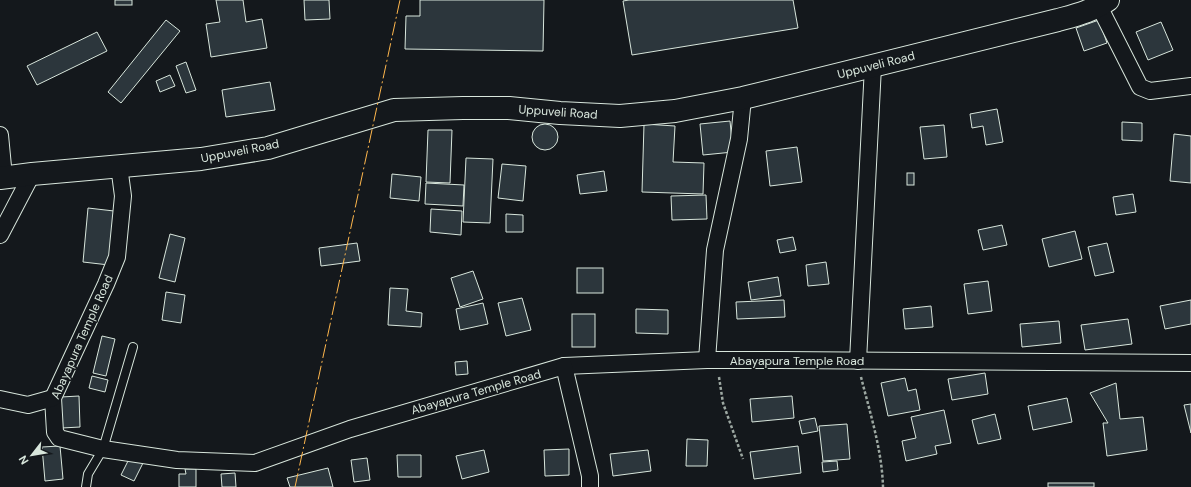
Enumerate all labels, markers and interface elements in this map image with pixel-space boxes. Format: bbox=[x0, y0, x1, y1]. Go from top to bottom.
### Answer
street label: Uppuveli Road bbox=[836, 48, 916, 82]
street label: Uppuveli Road bbox=[518, 101, 598, 123]
street label: Uppuveli Road bbox=[200, 136, 280, 166]
street label: Abayapura Temple Road bbox=[47, 272, 117, 402]
street label: Abayapura Temple Road bbox=[730, 353, 864, 369]
street label: Abayapura Temple Road bbox=[409, 366, 543, 418]
north arrow bbox=[12, 435, 52, 475]
text: N bbox=[15, 453, 31, 467]

